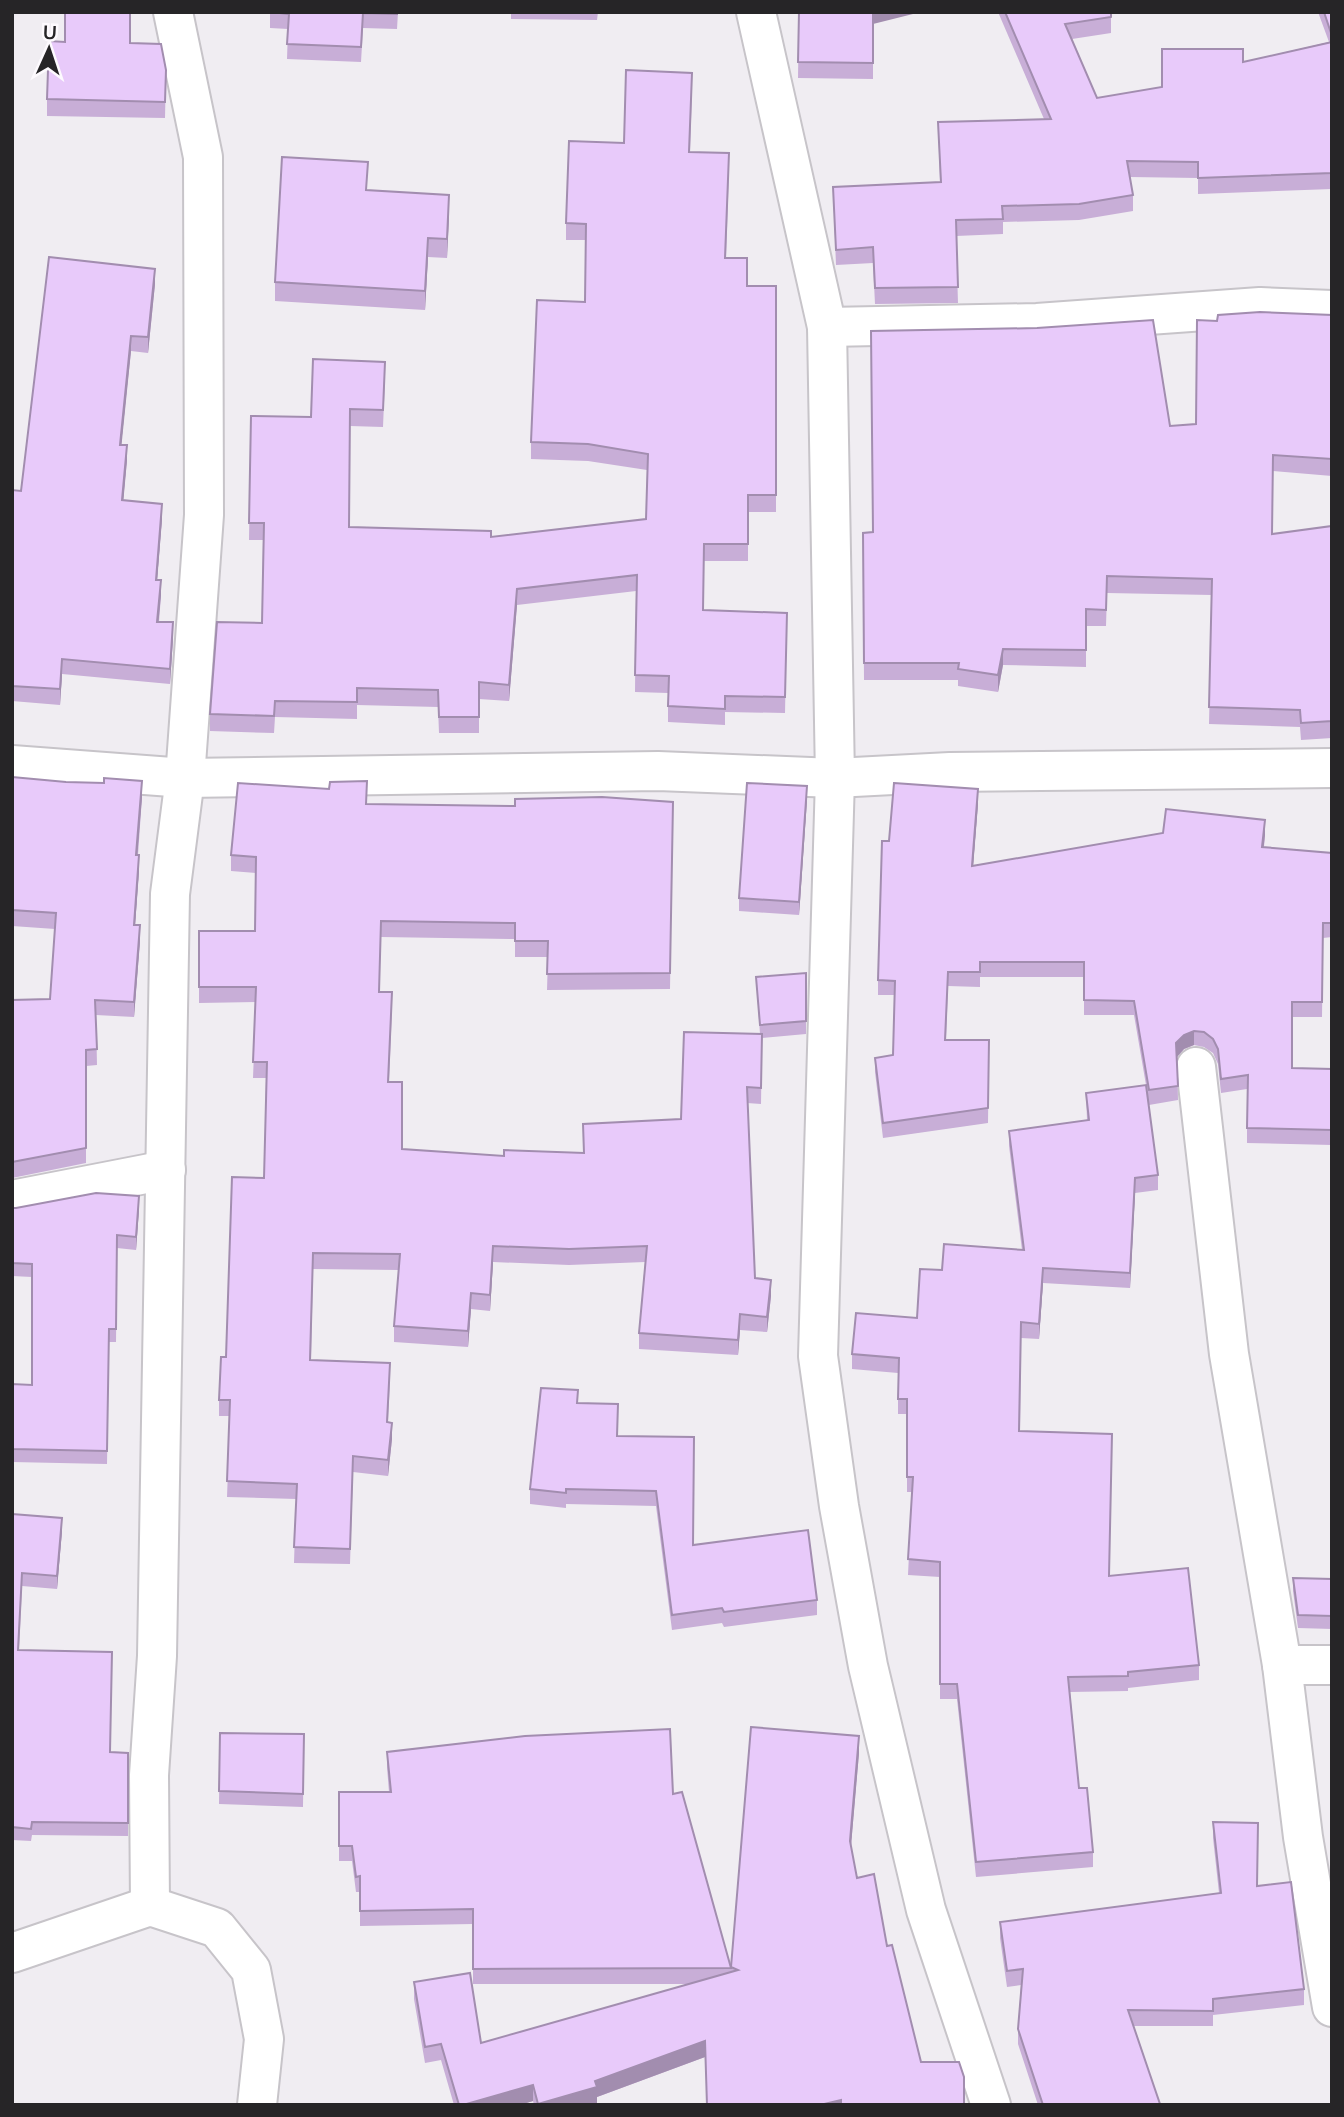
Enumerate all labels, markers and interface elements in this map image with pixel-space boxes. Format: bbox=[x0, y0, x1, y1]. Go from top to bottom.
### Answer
north arrow bbox=[14, 14, 84, 84]
text: U bbox=[42, 20, 58, 44]

